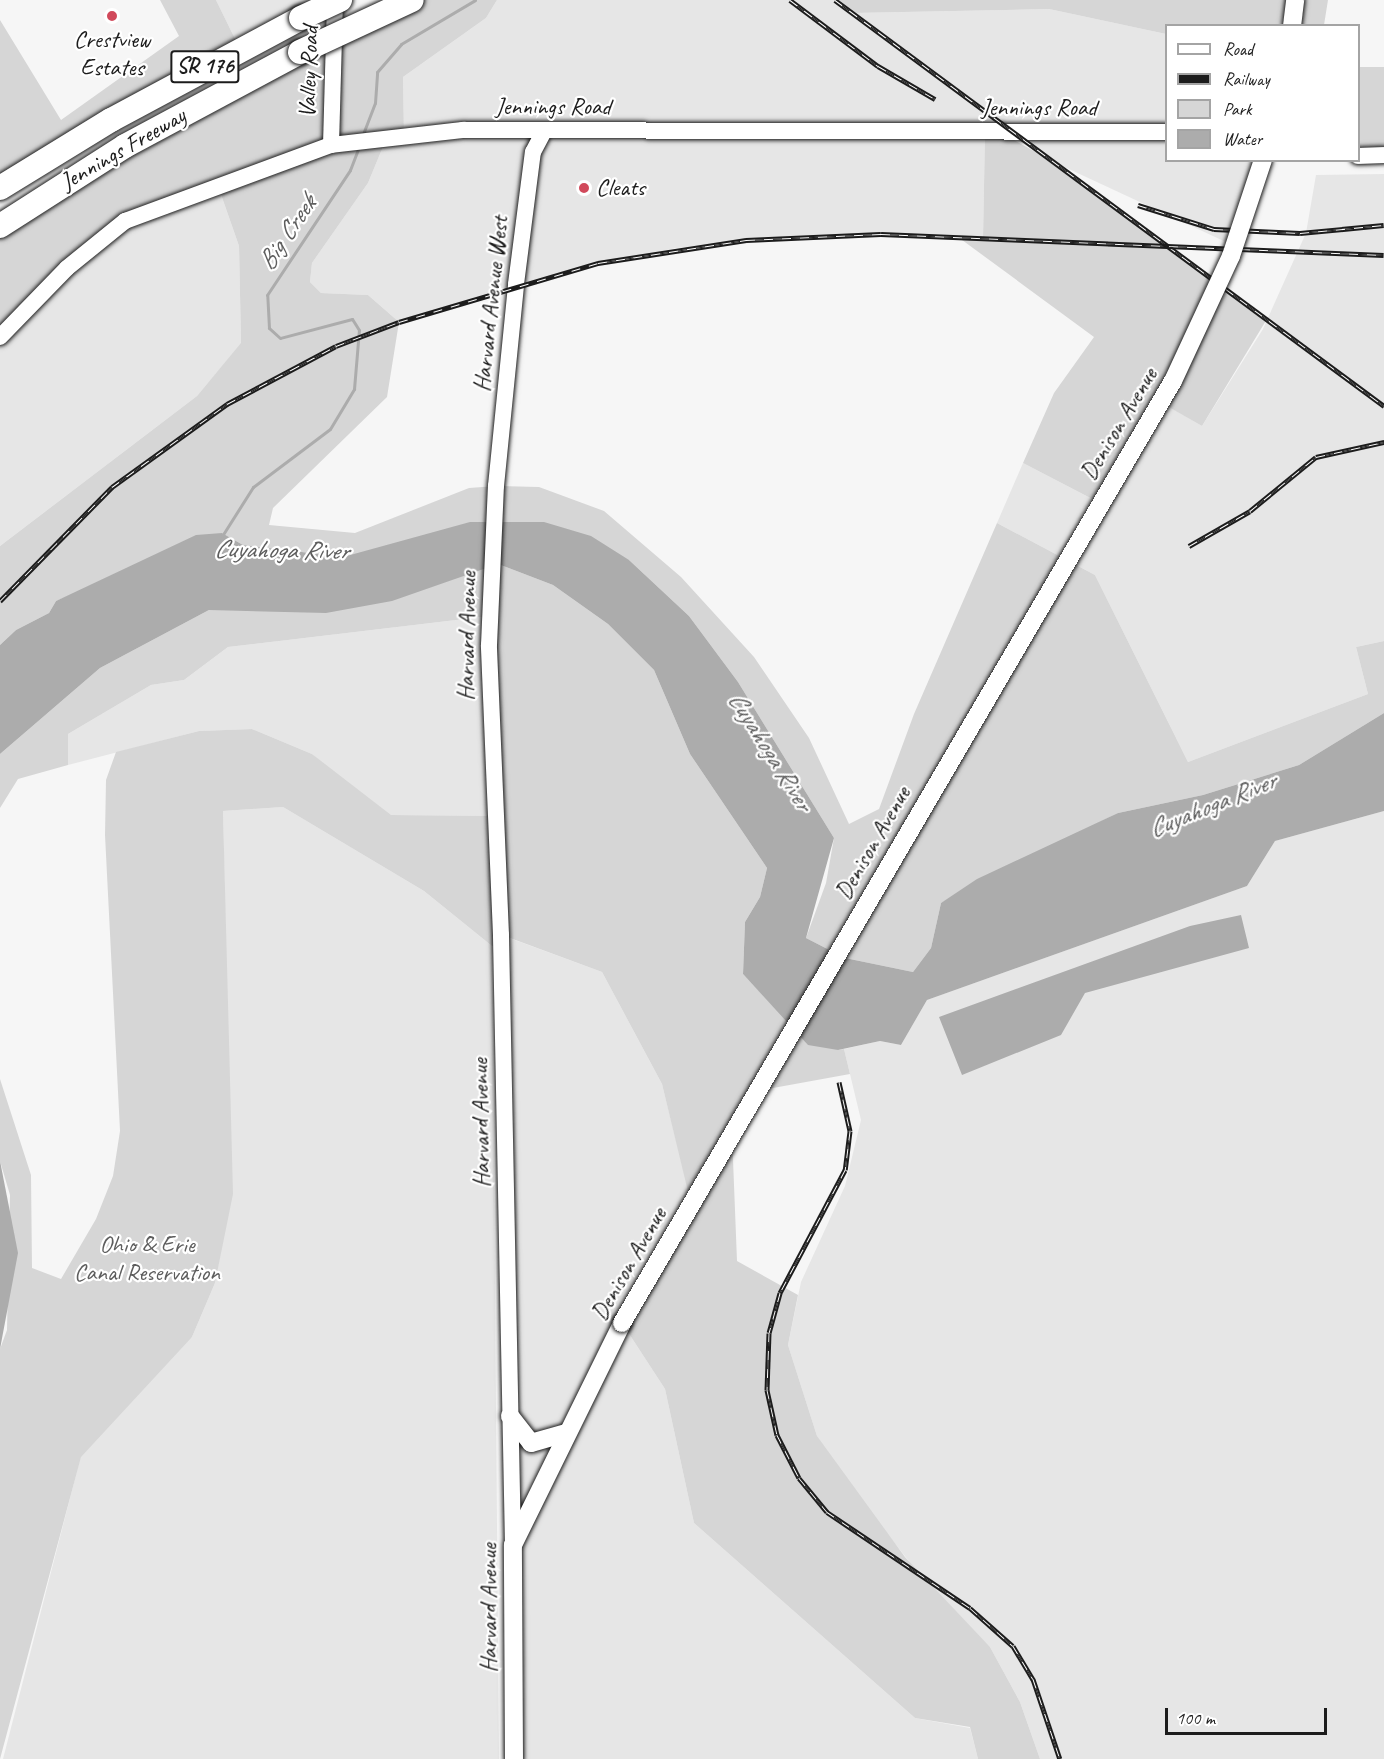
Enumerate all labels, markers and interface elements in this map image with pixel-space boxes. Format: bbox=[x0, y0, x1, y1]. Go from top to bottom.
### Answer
marker: Crestview Estates bbox=[105, 9, 119, 23]
legend bbox=[1165, 24, 1360, 162]
place label: Crestview Estates bbox=[74, 26, 150, 82]
street label: Valley Road bbox=[293, 26, 325, 118]
text: Road bbox=[1223, 38, 1253, 60]
road number: SR 176 bbox=[169, 48, 241, 86]
text: Railway bbox=[1223, 68, 1270, 90]
street label: Jennings Road bbox=[496, 93, 610, 121]
street label: Jennings Road bbox=[982, 94, 1096, 122]
text: Park bbox=[1223, 98, 1252, 120]
street label: Jennings Freeway bbox=[55, 102, 191, 196]
text: Water bbox=[1223, 128, 1262, 150]
place label: Cleats bbox=[596, 174, 645, 202]
marker: Cleats bbox=[577, 181, 591, 195]
water label: Big Creek bbox=[251, 190, 323, 276]
street label: Harvard Avenue West bbox=[467, 215, 515, 393]
street label: Denison Avenue bbox=[1074, 363, 1164, 485]
water label: Cuyahoga River bbox=[214, 533, 348, 567]
street label: Harvard Avenue bbox=[451, 571, 483, 701]
water label: Cuyahoga River bbox=[721, 686, 819, 816]
water label: Cuyahoga River bbox=[1144, 765, 1280, 845]
street label: Denison Avenue bbox=[829, 781, 917, 905]
street label: Harvard Avenue bbox=[465, 1058, 497, 1188]
street label: Denison Avenue bbox=[585, 1202, 673, 1326]
park label: Ohio & Erie Canal Reservation bbox=[74, 1231, 220, 1287]
street label: Harvard Avenue bbox=[475, 1543, 503, 1673]
scale bar bbox=[1168, 1696, 1330, 1734]
text: 100 m bbox=[1176, 1707, 1215, 1729]

